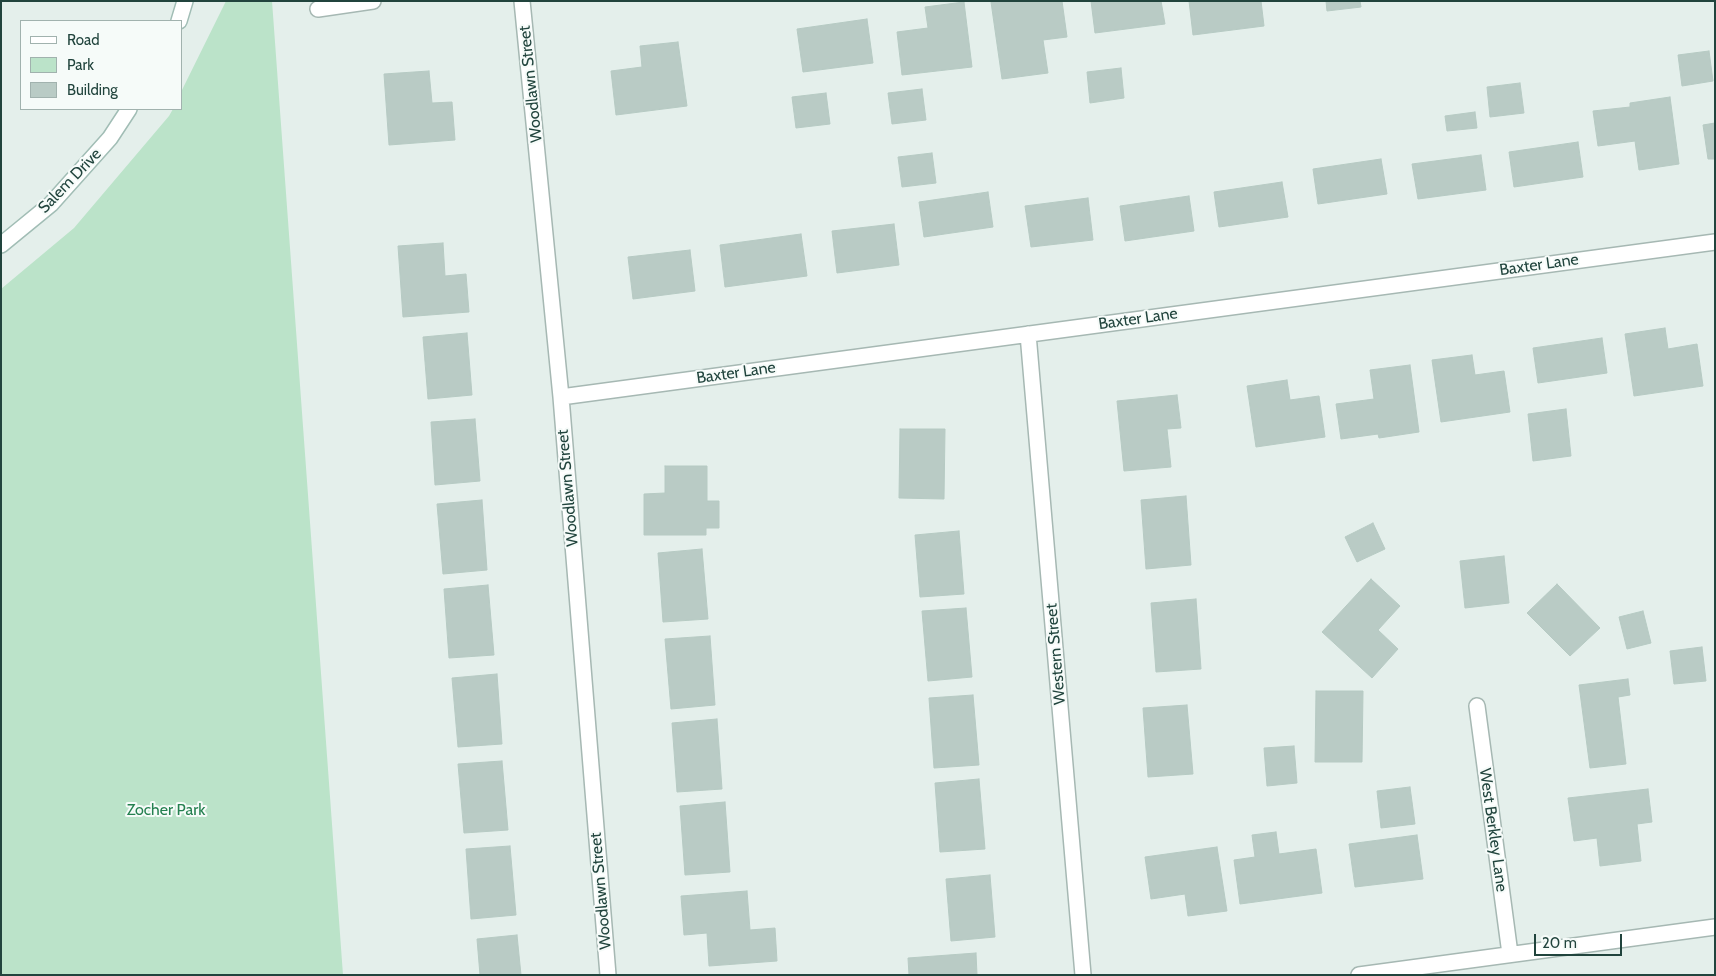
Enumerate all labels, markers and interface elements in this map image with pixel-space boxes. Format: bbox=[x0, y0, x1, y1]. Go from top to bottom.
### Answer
legend bbox=[20, 20, 182, 110]
street label: Woodlawn Street bbox=[515, 25, 547, 143]
text: Road bbox=[67, 31, 100, 49]
text: Park bbox=[67, 56, 94, 74]
text: Building bbox=[67, 81, 118, 99]
street label: Salem Drive bbox=[34, 145, 106, 217]
street label: Baxter Lane bbox=[1498, 250, 1580, 280]
street label: Baxter Lane bbox=[1097, 304, 1179, 334]
street label: Baxter Lane bbox=[695, 358, 777, 388]
street label: Woodlawn Street bbox=[553, 429, 583, 547]
street label: Western Street bbox=[1042, 603, 1070, 705]
street label: West Berkley Lane bbox=[1475, 767, 1511, 893]
park label: Zocher Park bbox=[127, 800, 205, 820]
street label: Woodlawn Street bbox=[586, 832, 616, 950]
scale bar bbox=[1536, 924, 1624, 956]
text: 20 m bbox=[1542, 934, 1577, 952]

